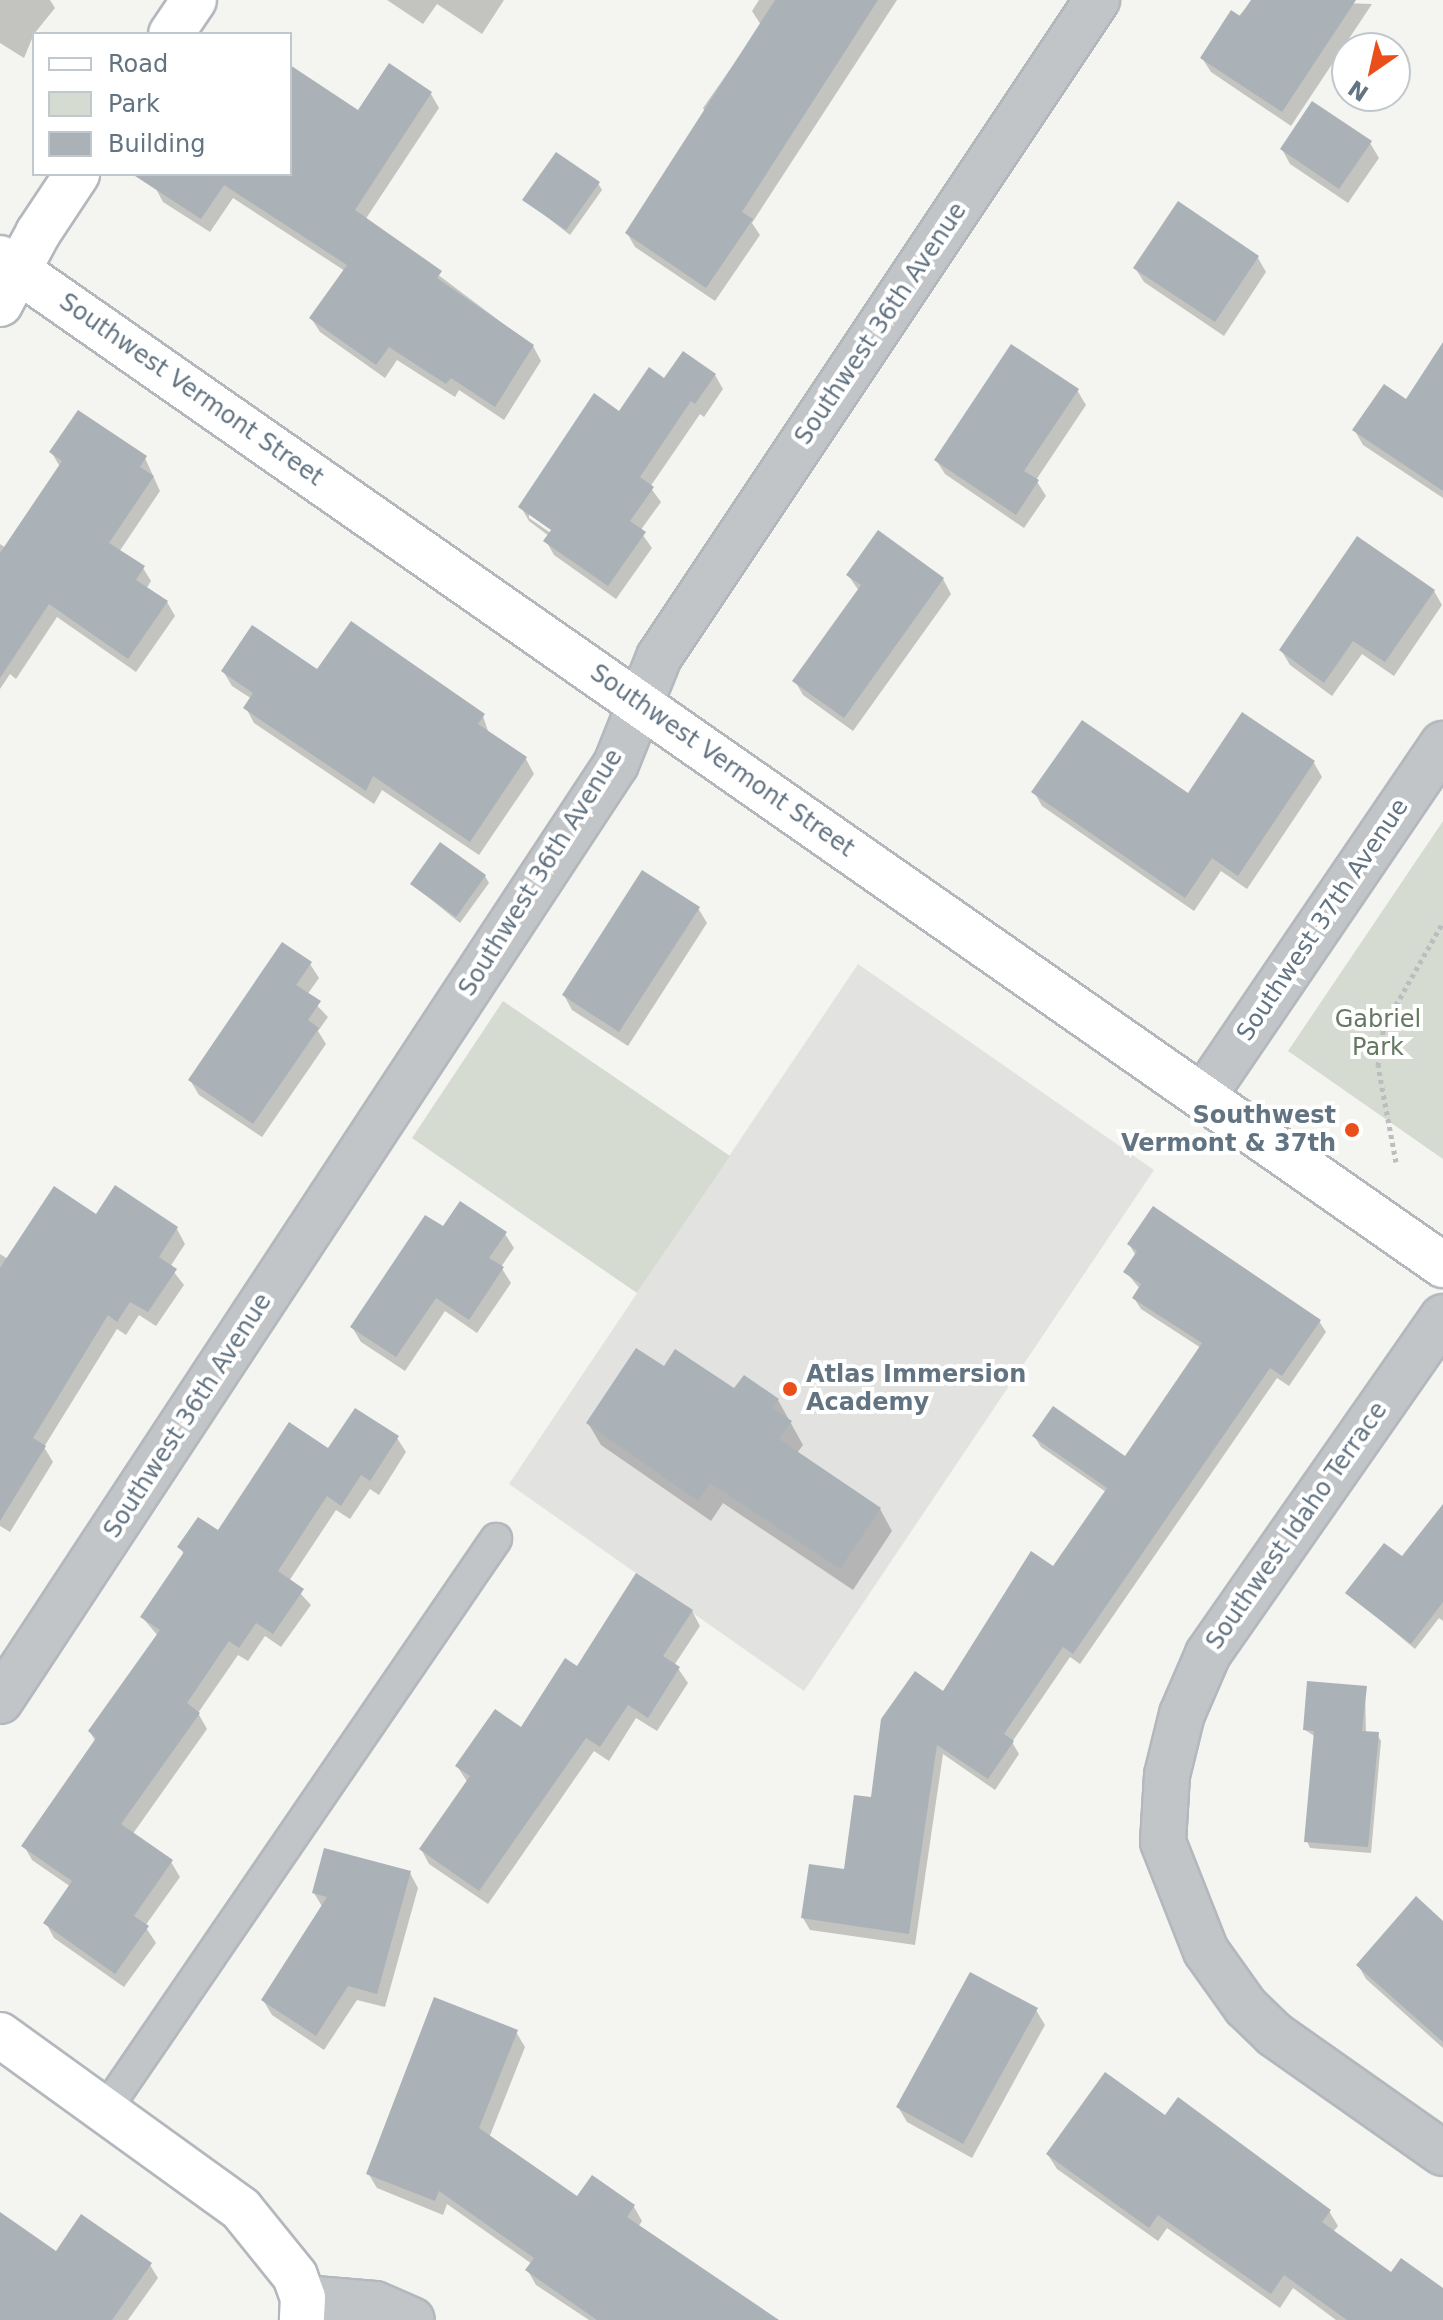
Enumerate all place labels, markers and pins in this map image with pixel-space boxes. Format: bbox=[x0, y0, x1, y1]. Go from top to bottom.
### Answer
place label: Southwest Vermont & 37th bbox=[1121, 1102, 1336, 1158]
marker: Southwest Vermont & 37th bbox=[1343, 1121, 1361, 1139]
place label: Atlas Immersion Academy bbox=[806, 1361, 1026, 1417]
marker: Atlas Immersion Academy bbox=[781, 1380, 799, 1398]

